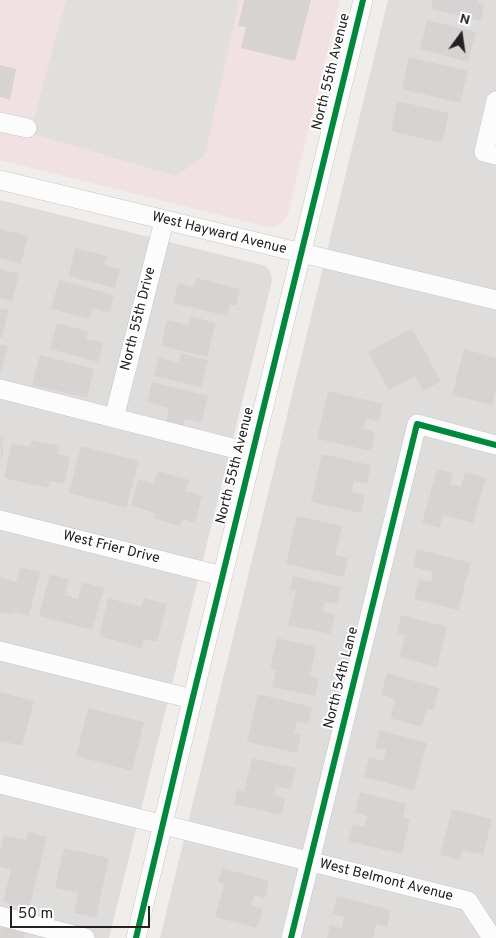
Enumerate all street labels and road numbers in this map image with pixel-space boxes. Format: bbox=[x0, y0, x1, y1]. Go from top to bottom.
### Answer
street label: North 55th Avenue bbox=[309, 12, 355, 132]
street label: West Hayward Avenue bbox=[150, 209, 288, 259]
street label: North 55th Drive bbox=[118, 265, 160, 373]
street label: North 55th Avenue bbox=[213, 406, 259, 526]
street label: West Frier Drive bbox=[61, 528, 161, 568]
street label: North 54th Lane bbox=[321, 625, 363, 731]
street label: West Belmont Avenue bbox=[317, 856, 455, 906]

